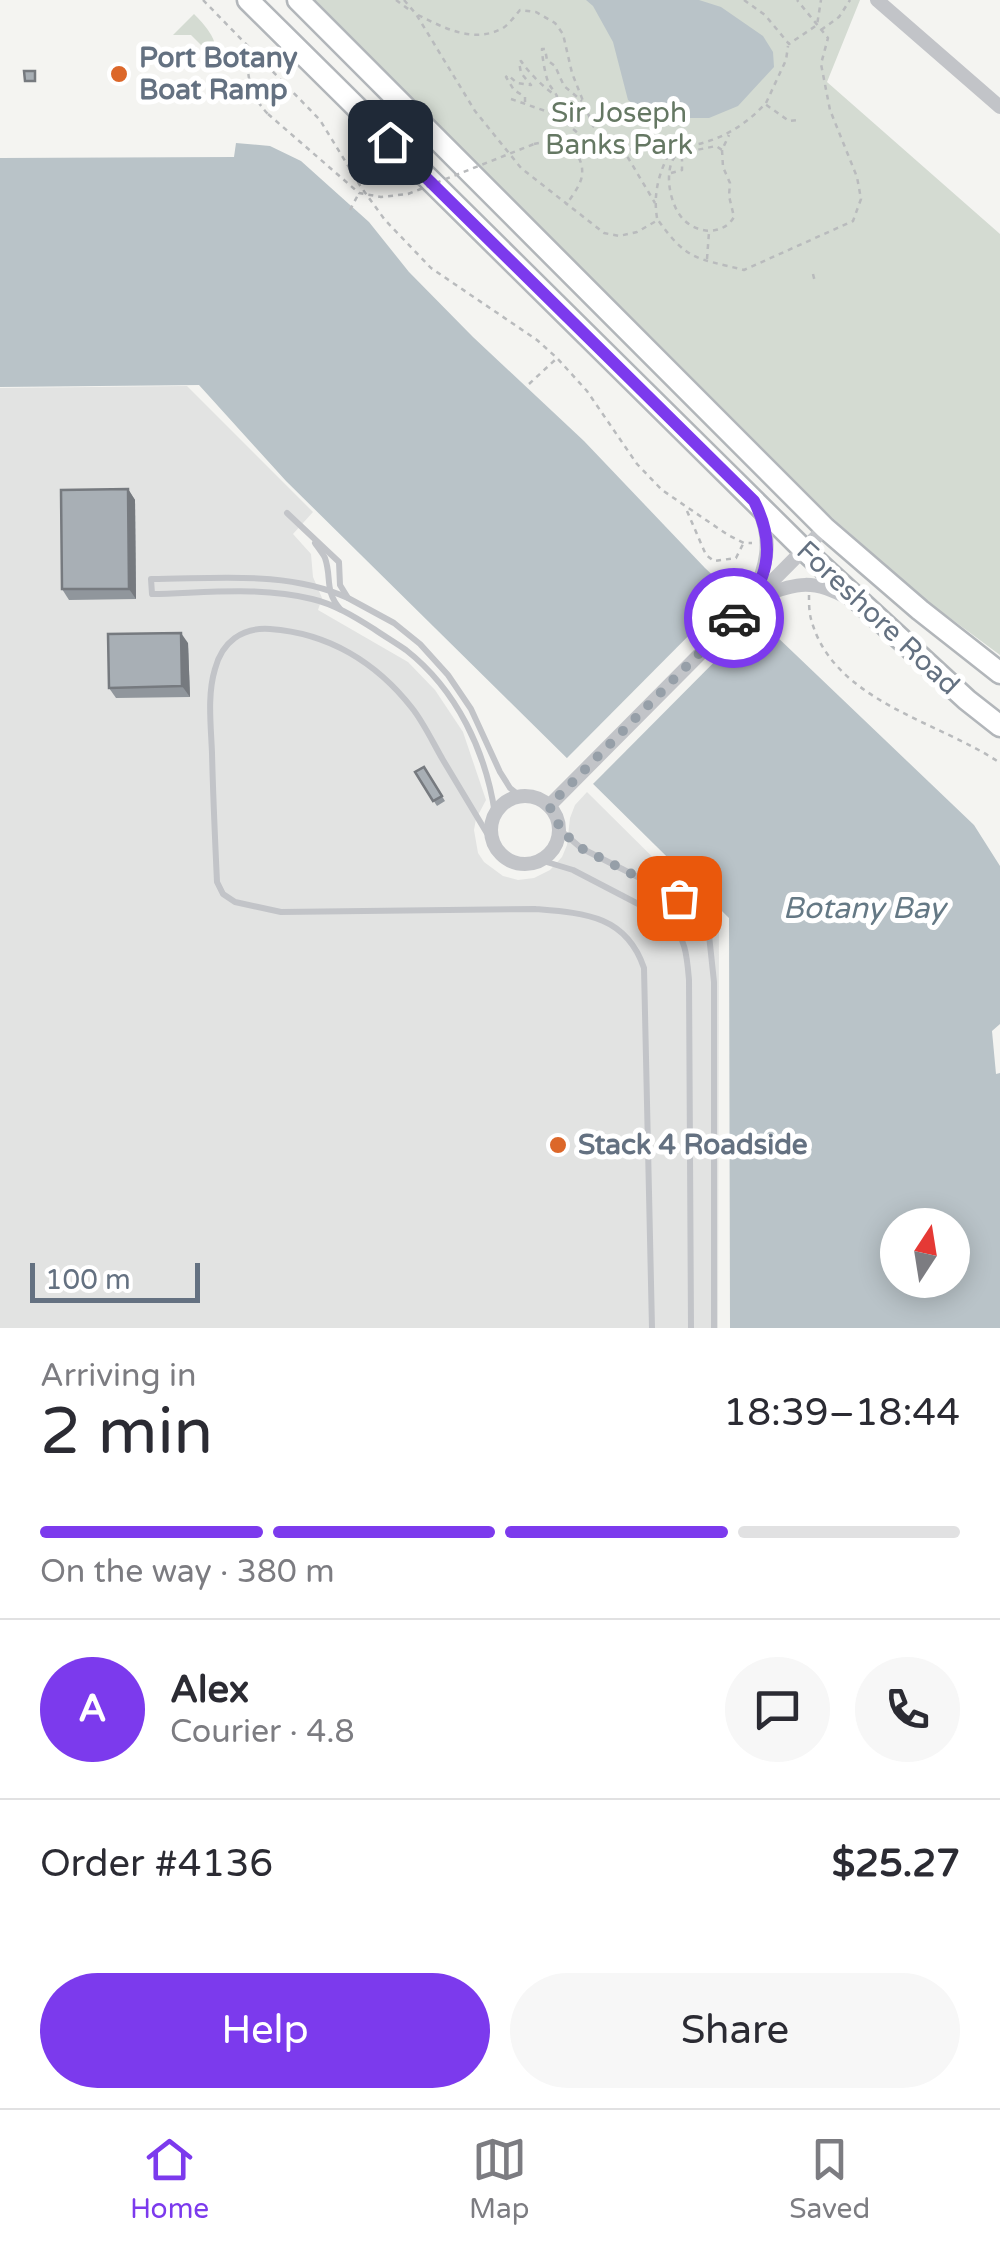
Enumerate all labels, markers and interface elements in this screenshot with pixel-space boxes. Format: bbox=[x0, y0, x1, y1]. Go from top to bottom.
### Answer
place label: Port Botany Boat Ramp bbox=[139, 41, 298, 107]
marker: Port Botany Boat Ramp bbox=[108, 63, 130, 85]
park label: Sir Joseph Banks Park bbox=[545, 96, 693, 162]
pin bbox=[348, 100, 433, 185]
icon: home bbox=[363, 115, 418, 170]
street label: Foreshore Road bbox=[789, 534, 967, 702]
courier bbox=[684, 568, 784, 668]
icon: car bbox=[707, 591, 762, 646]
pin bbox=[637, 856, 722, 941]
icon: bag bbox=[652, 871, 707, 926]
water label: Botany Bay bbox=[783, 890, 948, 927]
place label: Stack 4 Roadside bbox=[578, 1128, 808, 1162]
marker: Stack 4 Roadside bbox=[547, 1134, 569, 1156]
north arrow bbox=[880, 1208, 970, 1298]
map controls bbox=[880, 1208, 970, 1298]
scale bar bbox=[30, 1258, 200, 1302]
text: 100 m bbox=[45, 1263, 131, 1297]
text: Arriving in bbox=[40, 1357, 197, 1395]
text: 18:39–18:44 bbox=[723, 1390, 960, 1436]
text: 2 min bbox=[40, 1393, 213, 1472]
text: On the way · 380 m bbox=[40, 1553, 335, 1591]
button: chat bbox=[725, 1657, 830, 1762]
button: phone bbox=[855, 1657, 960, 1762]
text: Alex bbox=[170, 1667, 249, 1713]
text: A bbox=[78, 1686, 107, 1732]
text: Courier · 4.8 bbox=[170, 1713, 355, 1751]
text: Order #4136 bbox=[40, 1841, 273, 1887]
text: $25.27 bbox=[832, 1841, 960, 1887]
button: Help bbox=[40, 1973, 490, 2088]
button: Share bbox=[510, 1973, 960, 2088]
tab: Home bbox=[130, 2132, 209, 2226]
tab: Map bbox=[469, 2132, 529, 2226]
tab: Saved bbox=[789, 2132, 870, 2226]

